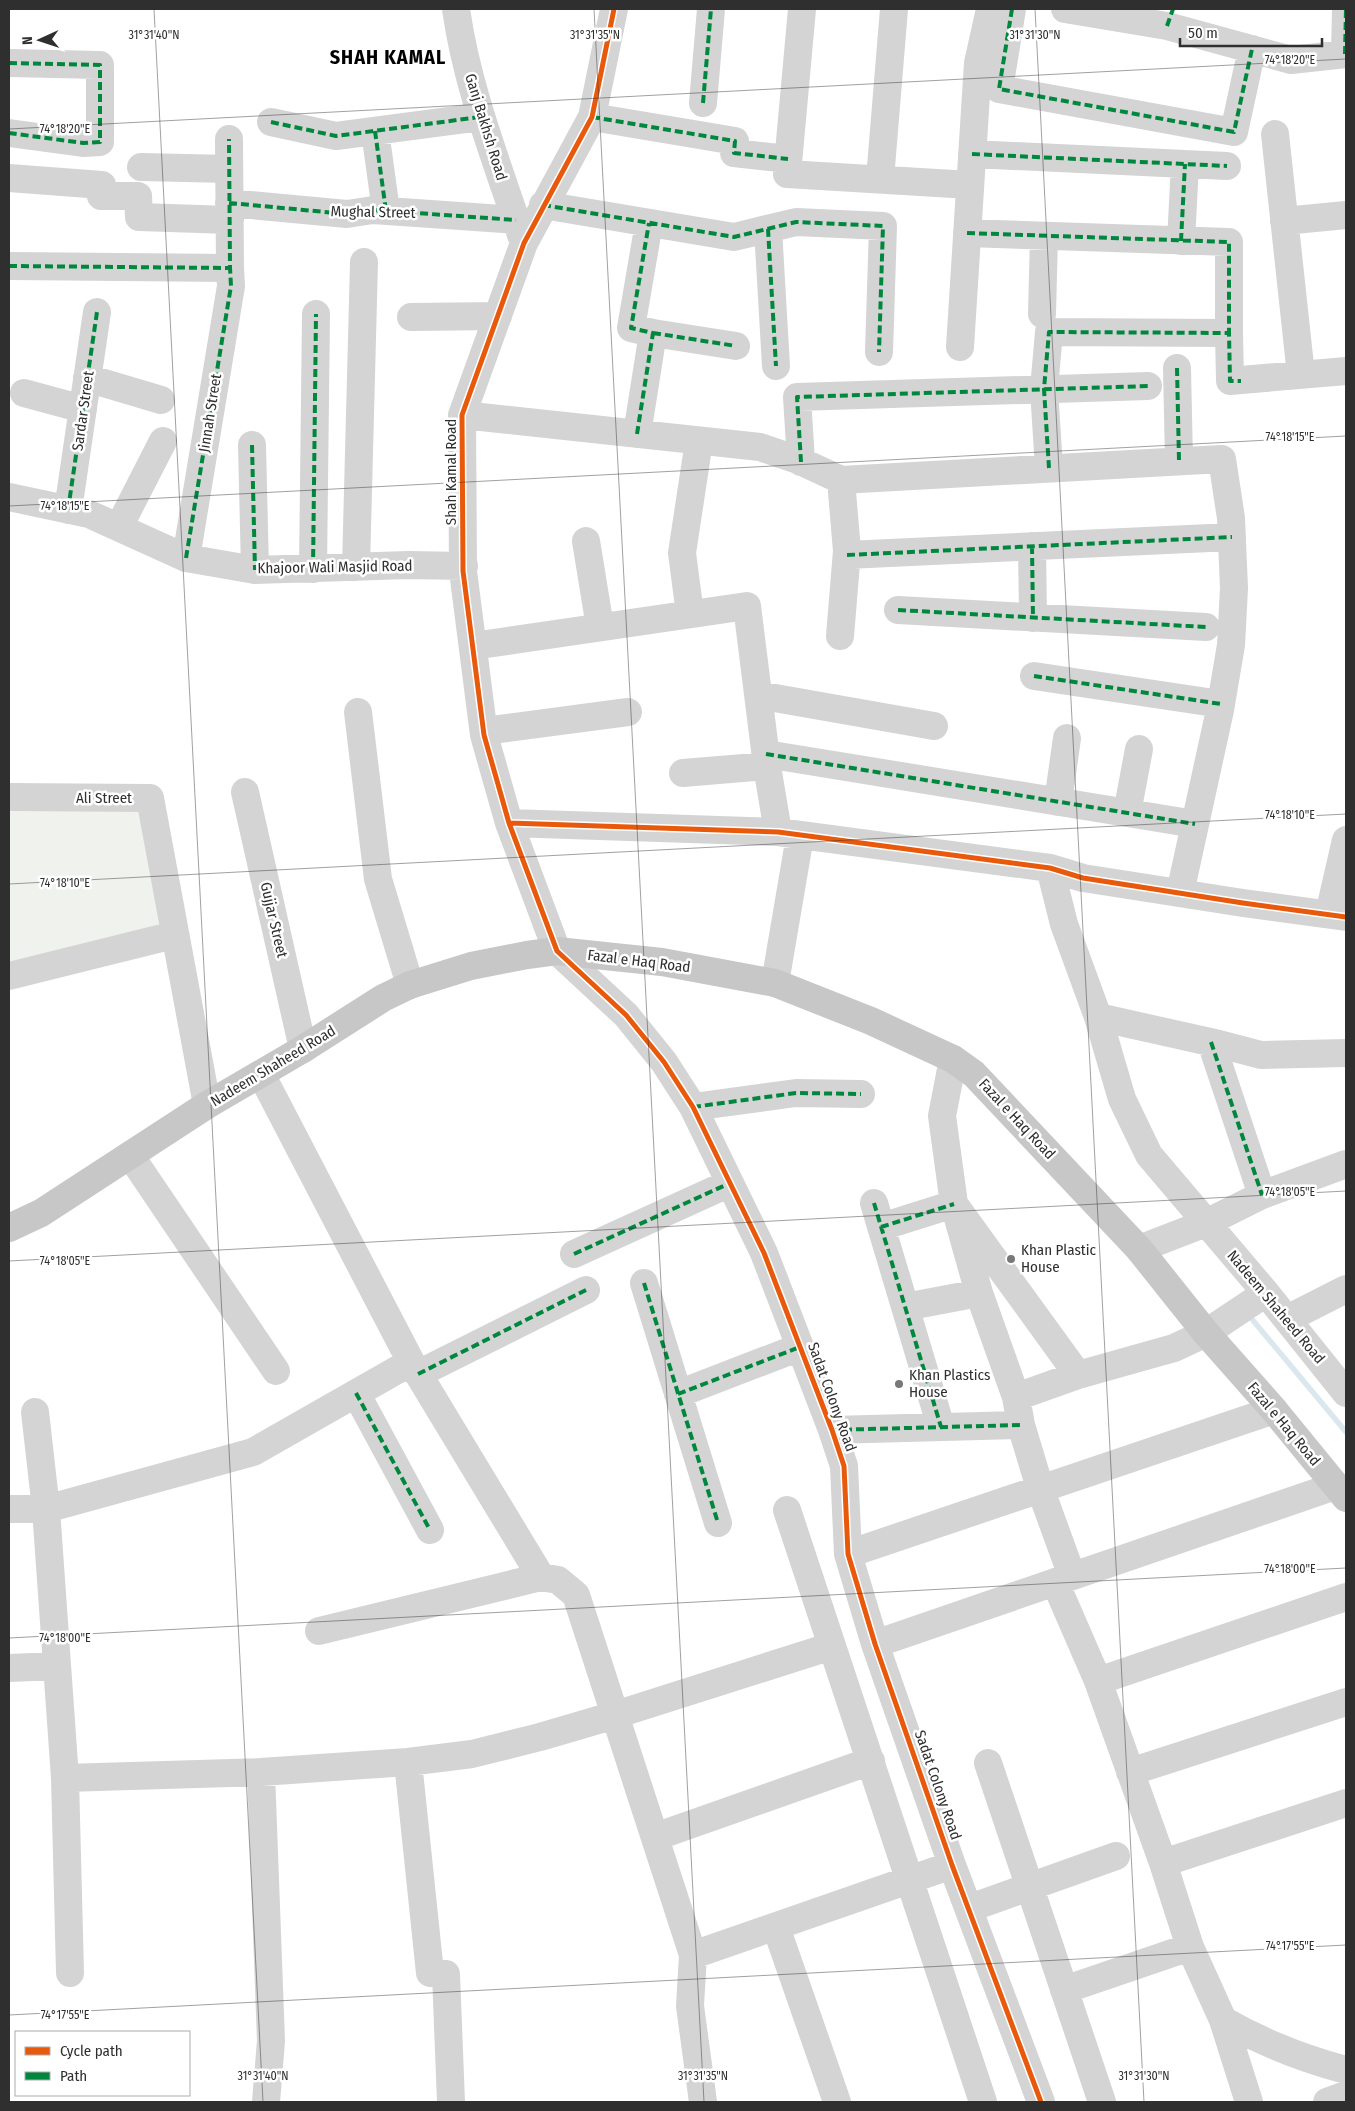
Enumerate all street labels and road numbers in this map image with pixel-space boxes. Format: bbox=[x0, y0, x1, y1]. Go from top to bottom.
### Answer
street label: Ganj Bakhsh Road bbox=[461, 72, 511, 182]
street label: Mughal Street bbox=[330, 202, 416, 222]
street label: Sardar Street bbox=[68, 370, 98, 452]
street label: Jinnah Street bbox=[195, 372, 225, 454]
street label: Shah Kamal Road bbox=[442, 419, 460, 525]
street label: Khajoor Wali Masjid Road bbox=[257, 557, 413, 577]
street label: Ali Street bbox=[76, 789, 132, 807]
street label: Gujjar Street bbox=[257, 880, 291, 960]
street label: Fazal e Haq Road bbox=[587, 946, 691, 976]
street label: Nadeem Shaheed Road bbox=[207, 1022, 339, 1110]
street label: Fazal e Haq Road bbox=[975, 1075, 1059, 1163]
street label: Nadeem Shaheed Road bbox=[1223, 1247, 1329, 1367]
street label: Sadat Colony Road bbox=[804, 1340, 860, 1454]
street label: Fazal e Haq Road bbox=[1244, 1379, 1324, 1469]
street label: Sadat Colony Road bbox=[911, 1728, 965, 1842]

